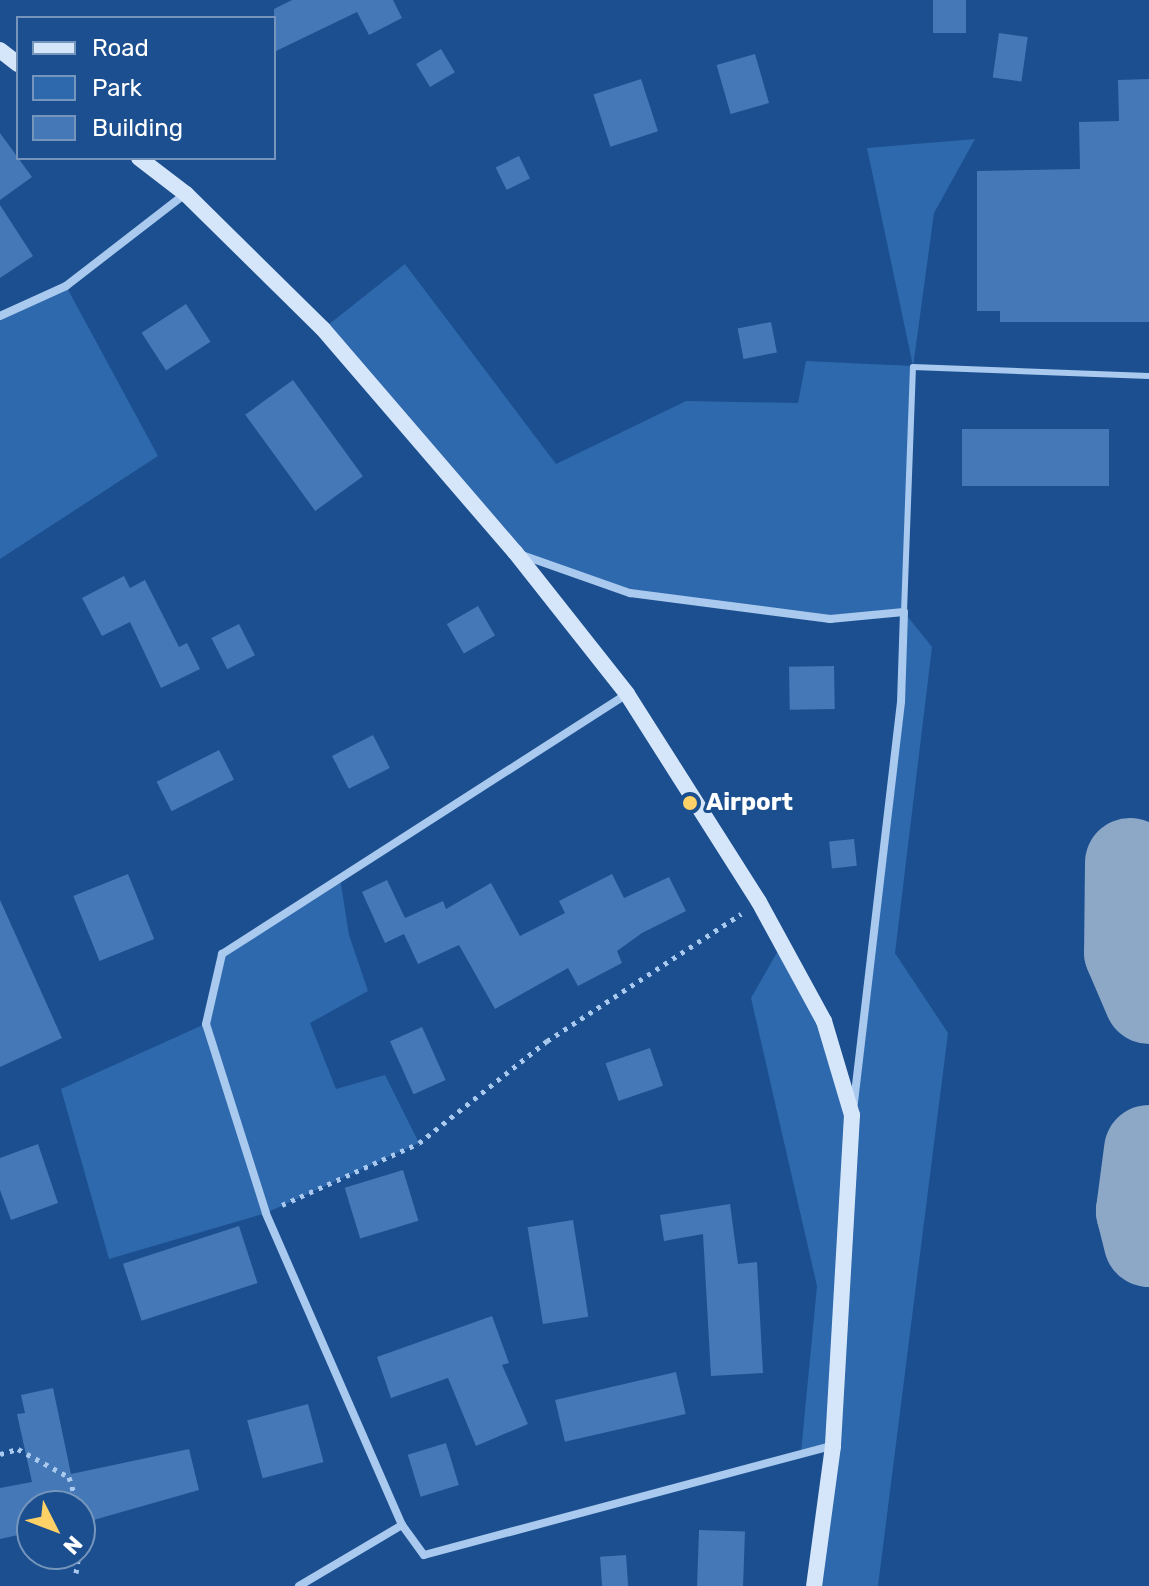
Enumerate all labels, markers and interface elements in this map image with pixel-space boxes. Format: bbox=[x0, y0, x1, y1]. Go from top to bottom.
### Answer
legend bbox=[16, 16, 276, 160]
text: Road bbox=[92, 34, 149, 62]
text: Park bbox=[92, 74, 142, 102]
text: Building bbox=[92, 114, 183, 142]
place label: Airport bbox=[706, 789, 793, 817]
marker: Airport bbox=[681, 794, 699, 812]
north arrow bbox=[16, 1490, 96, 1570]
text: N bbox=[57, 1530, 88, 1560]

